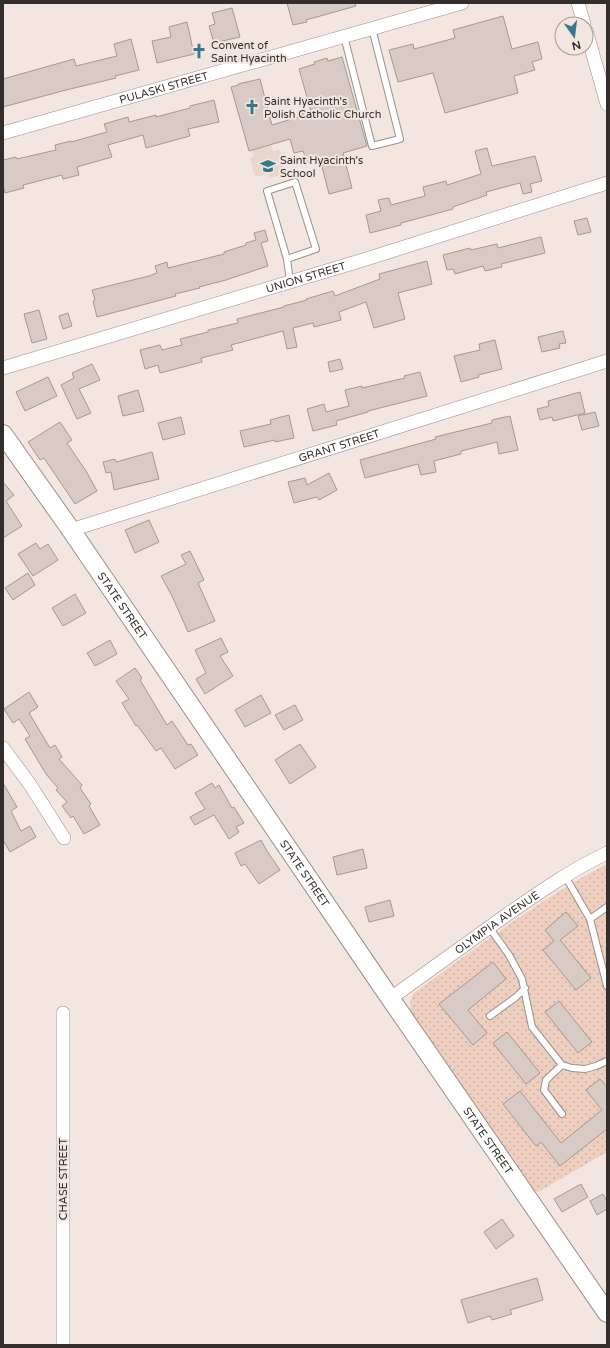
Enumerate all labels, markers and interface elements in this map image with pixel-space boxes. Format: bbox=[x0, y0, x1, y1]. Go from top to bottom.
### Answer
north arrow bbox=[554, 16, 594, 56]
text: N bbox=[570, 38, 582, 53]
place label: Convent of Saint Hyacinth bbox=[211, 39, 287, 65]
church icon: Convent of Saint Hyacinth bbox=[190, 42, 208, 60]
street label: PULASKI STREET bbox=[118, 69, 210, 106]
place label: Saint Hyacinth's Polish Catholic Church bbox=[264, 95, 381, 121]
church icon: Saint Hyacinth's Polish Catholic Church bbox=[243, 98, 261, 116]
place label: Saint Hyacinth's School bbox=[280, 154, 363, 180]
school or university icon: Saint Hyacinth's School bbox=[259, 157, 277, 175]
street label: UNION STREET bbox=[264, 259, 347, 295]
street label: GRANT STREET bbox=[297, 427, 382, 464]
street label: STATE STREET bbox=[95, 570, 150, 642]
street label: STATE STREET bbox=[277, 837, 332, 909]
street label: OLYMPIA AVENUE bbox=[452, 888, 541, 957]
street label: STATE STREET bbox=[461, 1105, 516, 1177]
street label: CHASE STREET bbox=[57, 1137, 70, 1220]

